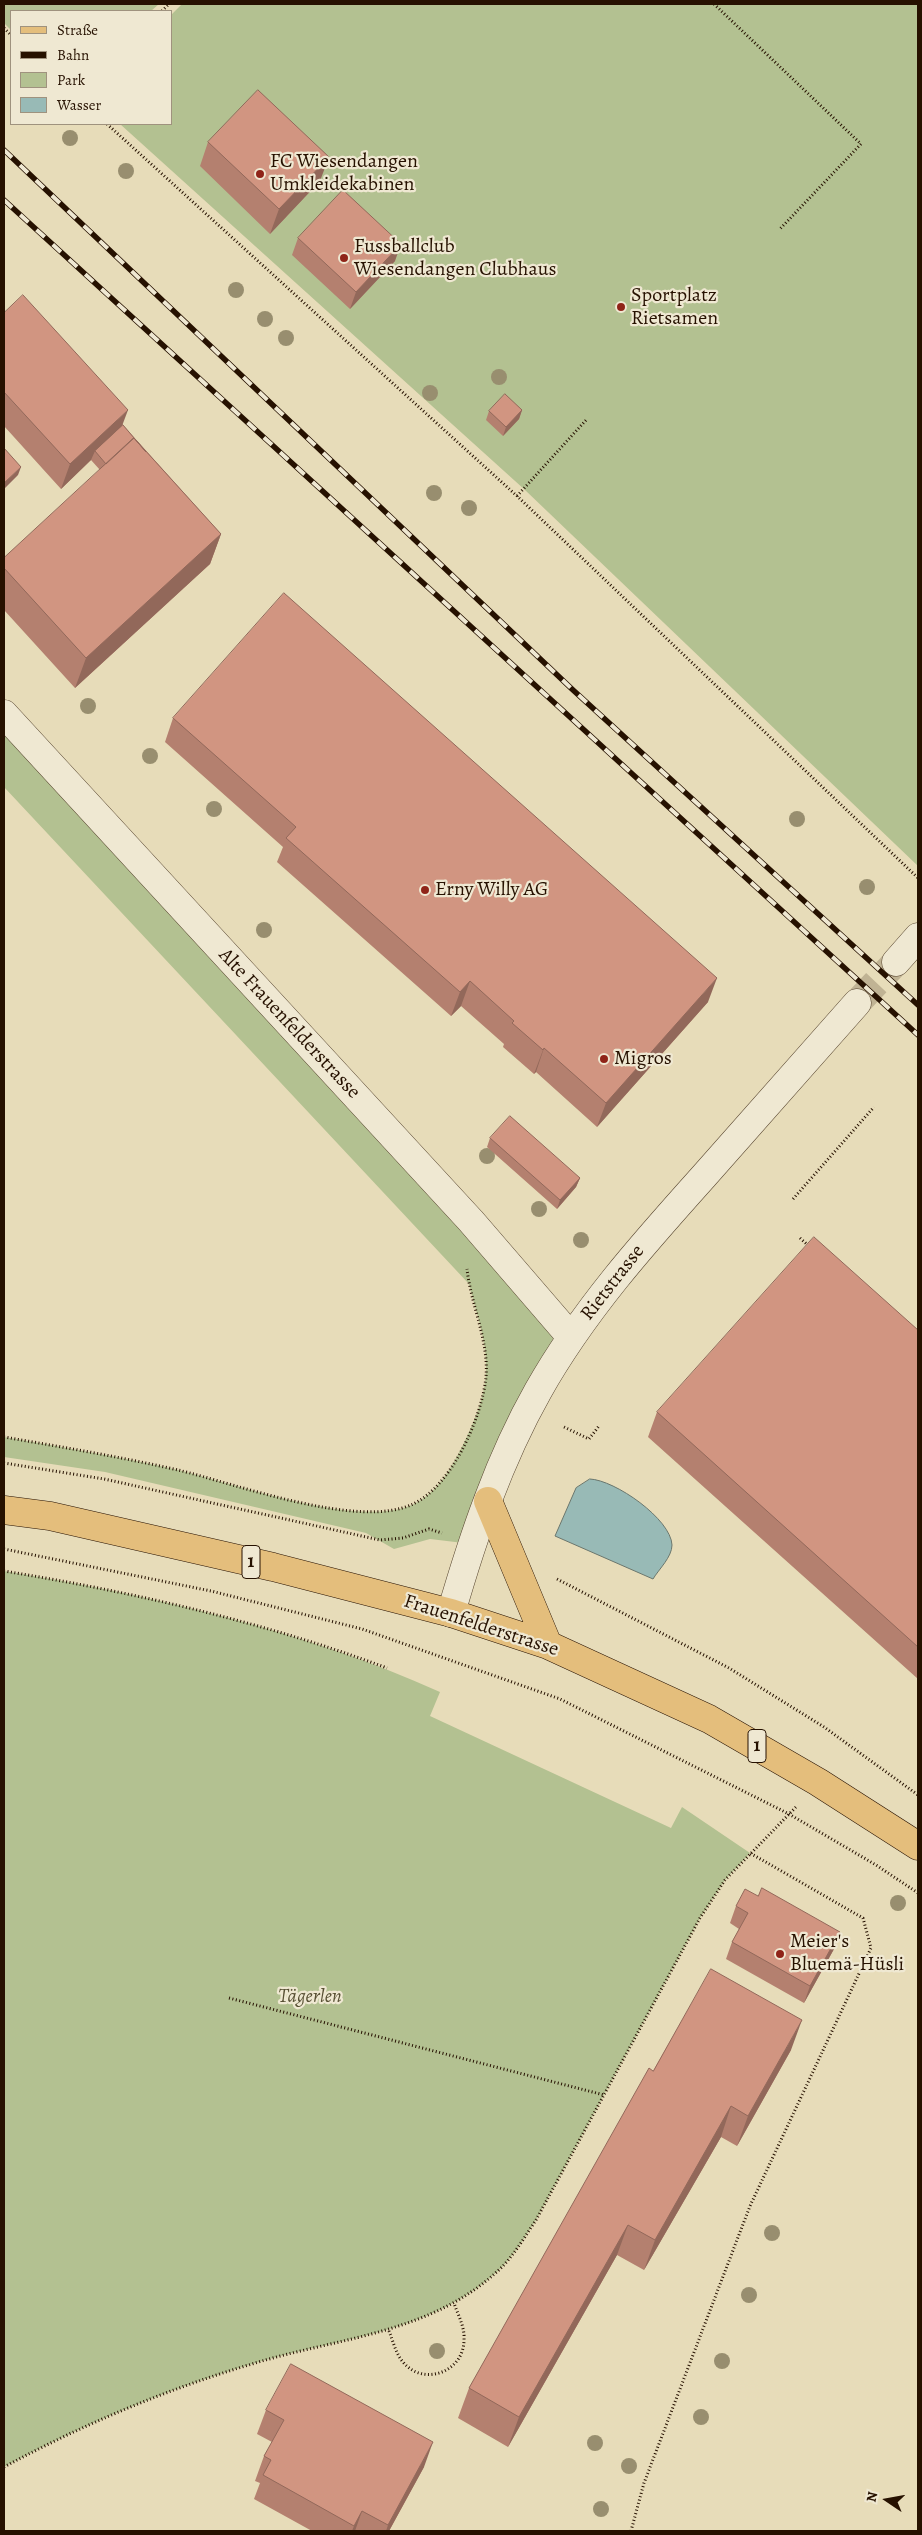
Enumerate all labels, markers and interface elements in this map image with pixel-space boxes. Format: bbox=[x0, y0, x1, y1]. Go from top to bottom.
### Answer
legend bbox=[10, 10, 172, 125]
text: Straße bbox=[57, 20, 98, 40]
text: Bahn bbox=[57, 45, 89, 65]
text: Park bbox=[57, 70, 85, 90]
text: Wasser bbox=[57, 95, 101, 115]
place label: FC Wiesendangen Umkleidekabinen bbox=[270, 150, 418, 197]
marker: FC Wiesendangen Umkleidekabinen bbox=[254, 168, 266, 180]
place label: Fussballclub Wiesendangen Clubhaus bbox=[354, 235, 557, 282]
marker: Fussballclub Wiesendangen Clubhaus bbox=[338, 252, 350, 264]
place label: Sportplatz Rietsamen bbox=[631, 284, 718, 331]
marker: Sportplatz Rietsamen bbox=[615, 301, 627, 313]
place label: Erny Willy AG bbox=[435, 878, 548, 902]
marker: Erny Willy AG bbox=[419, 884, 431, 896]
street label: Alte Frauenfelderstrasse bbox=[213, 944, 365, 1104]
place label: Migros bbox=[614, 1047, 672, 1071]
marker: Migros bbox=[598, 1053, 610, 1065]
street label: Rietstrasse bbox=[576, 1240, 650, 1326]
road number: 1 bbox=[242, 1545, 260, 1578]
street label: Frauenfelderstrasse bbox=[401, 1590, 561, 1662]
road number: 1 bbox=[748, 1730, 766, 1762]
place label: Meier's Bluemä-Hüsli bbox=[790, 1930, 904, 1977]
marker: Meier's Bluemä-Hüsli bbox=[774, 1948, 786, 1960]
park label: Tägerlen bbox=[278, 1985, 342, 2009]
north arrow bbox=[862, 2475, 912, 2525]
text: N bbox=[861, 2490, 882, 2504]

